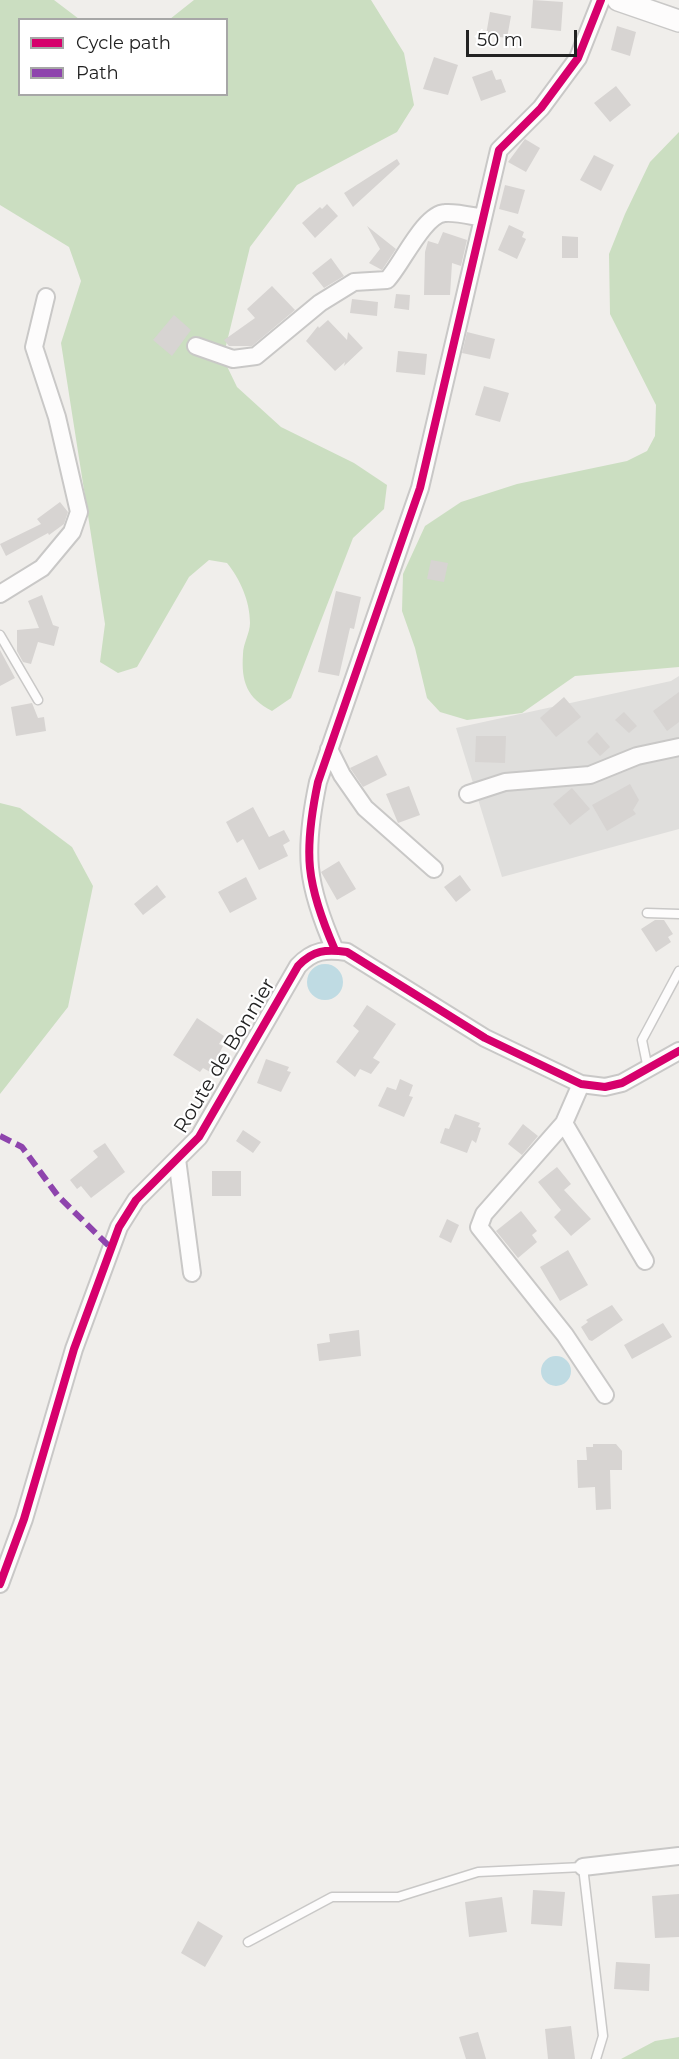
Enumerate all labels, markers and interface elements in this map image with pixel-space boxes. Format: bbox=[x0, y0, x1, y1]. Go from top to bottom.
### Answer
legend bbox=[18, 18, 228, 96]
scale bar bbox=[469, 18, 580, 56]
text: 50 m bbox=[477, 29, 523, 51]
text: Cycle path bbox=[76, 32, 171, 54]
text: Path bbox=[76, 62, 119, 84]
street label: Route de Bonnier bbox=[169, 974, 281, 1138]

